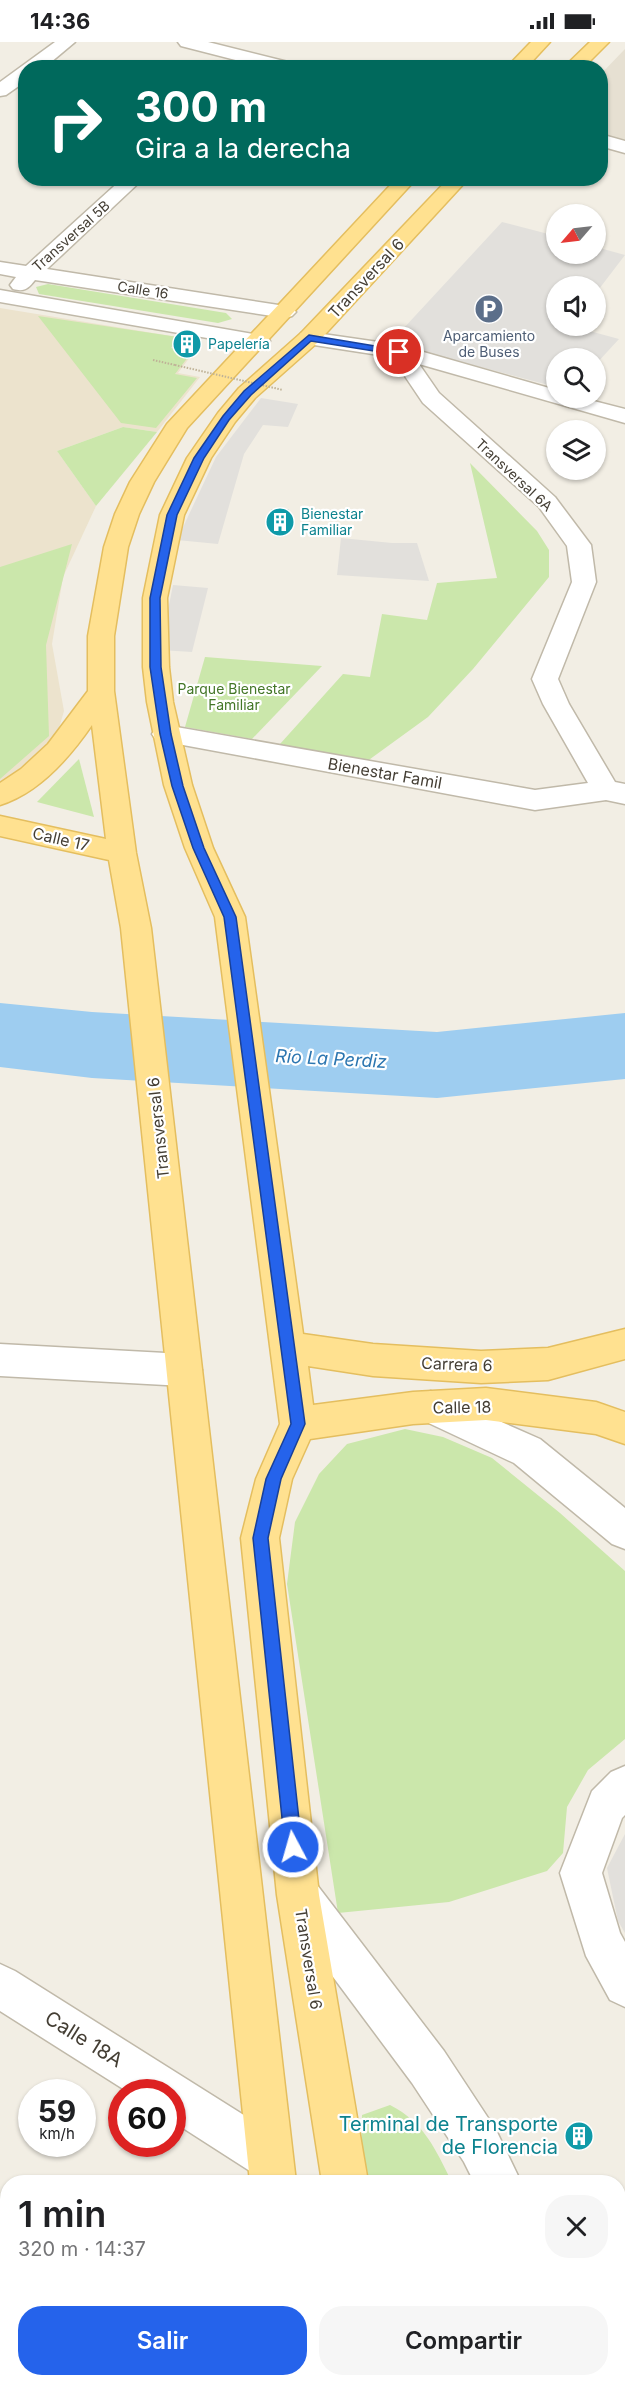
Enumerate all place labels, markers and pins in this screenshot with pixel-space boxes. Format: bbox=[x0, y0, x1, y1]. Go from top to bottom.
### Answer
parking icon: Aparcamiento de Buses bbox=[473, 293, 505, 325]
pin bbox=[373, 326, 424, 377]
place label: Aparcamiento de Buses bbox=[443, 327, 535, 360]
building icon: Papelería bbox=[171, 328, 203, 360]
place label: Papelería bbox=[208, 335, 270, 352]
place label: Bienestar Familiar bbox=[301, 505, 363, 538]
building icon: Bienestar Familiar bbox=[264, 506, 296, 538]
place label: Terminal de Transporte de Florencia bbox=[339, 2112, 558, 2159]
building icon: Terminal de Transporte de Florencia bbox=[563, 2120, 595, 2152]

